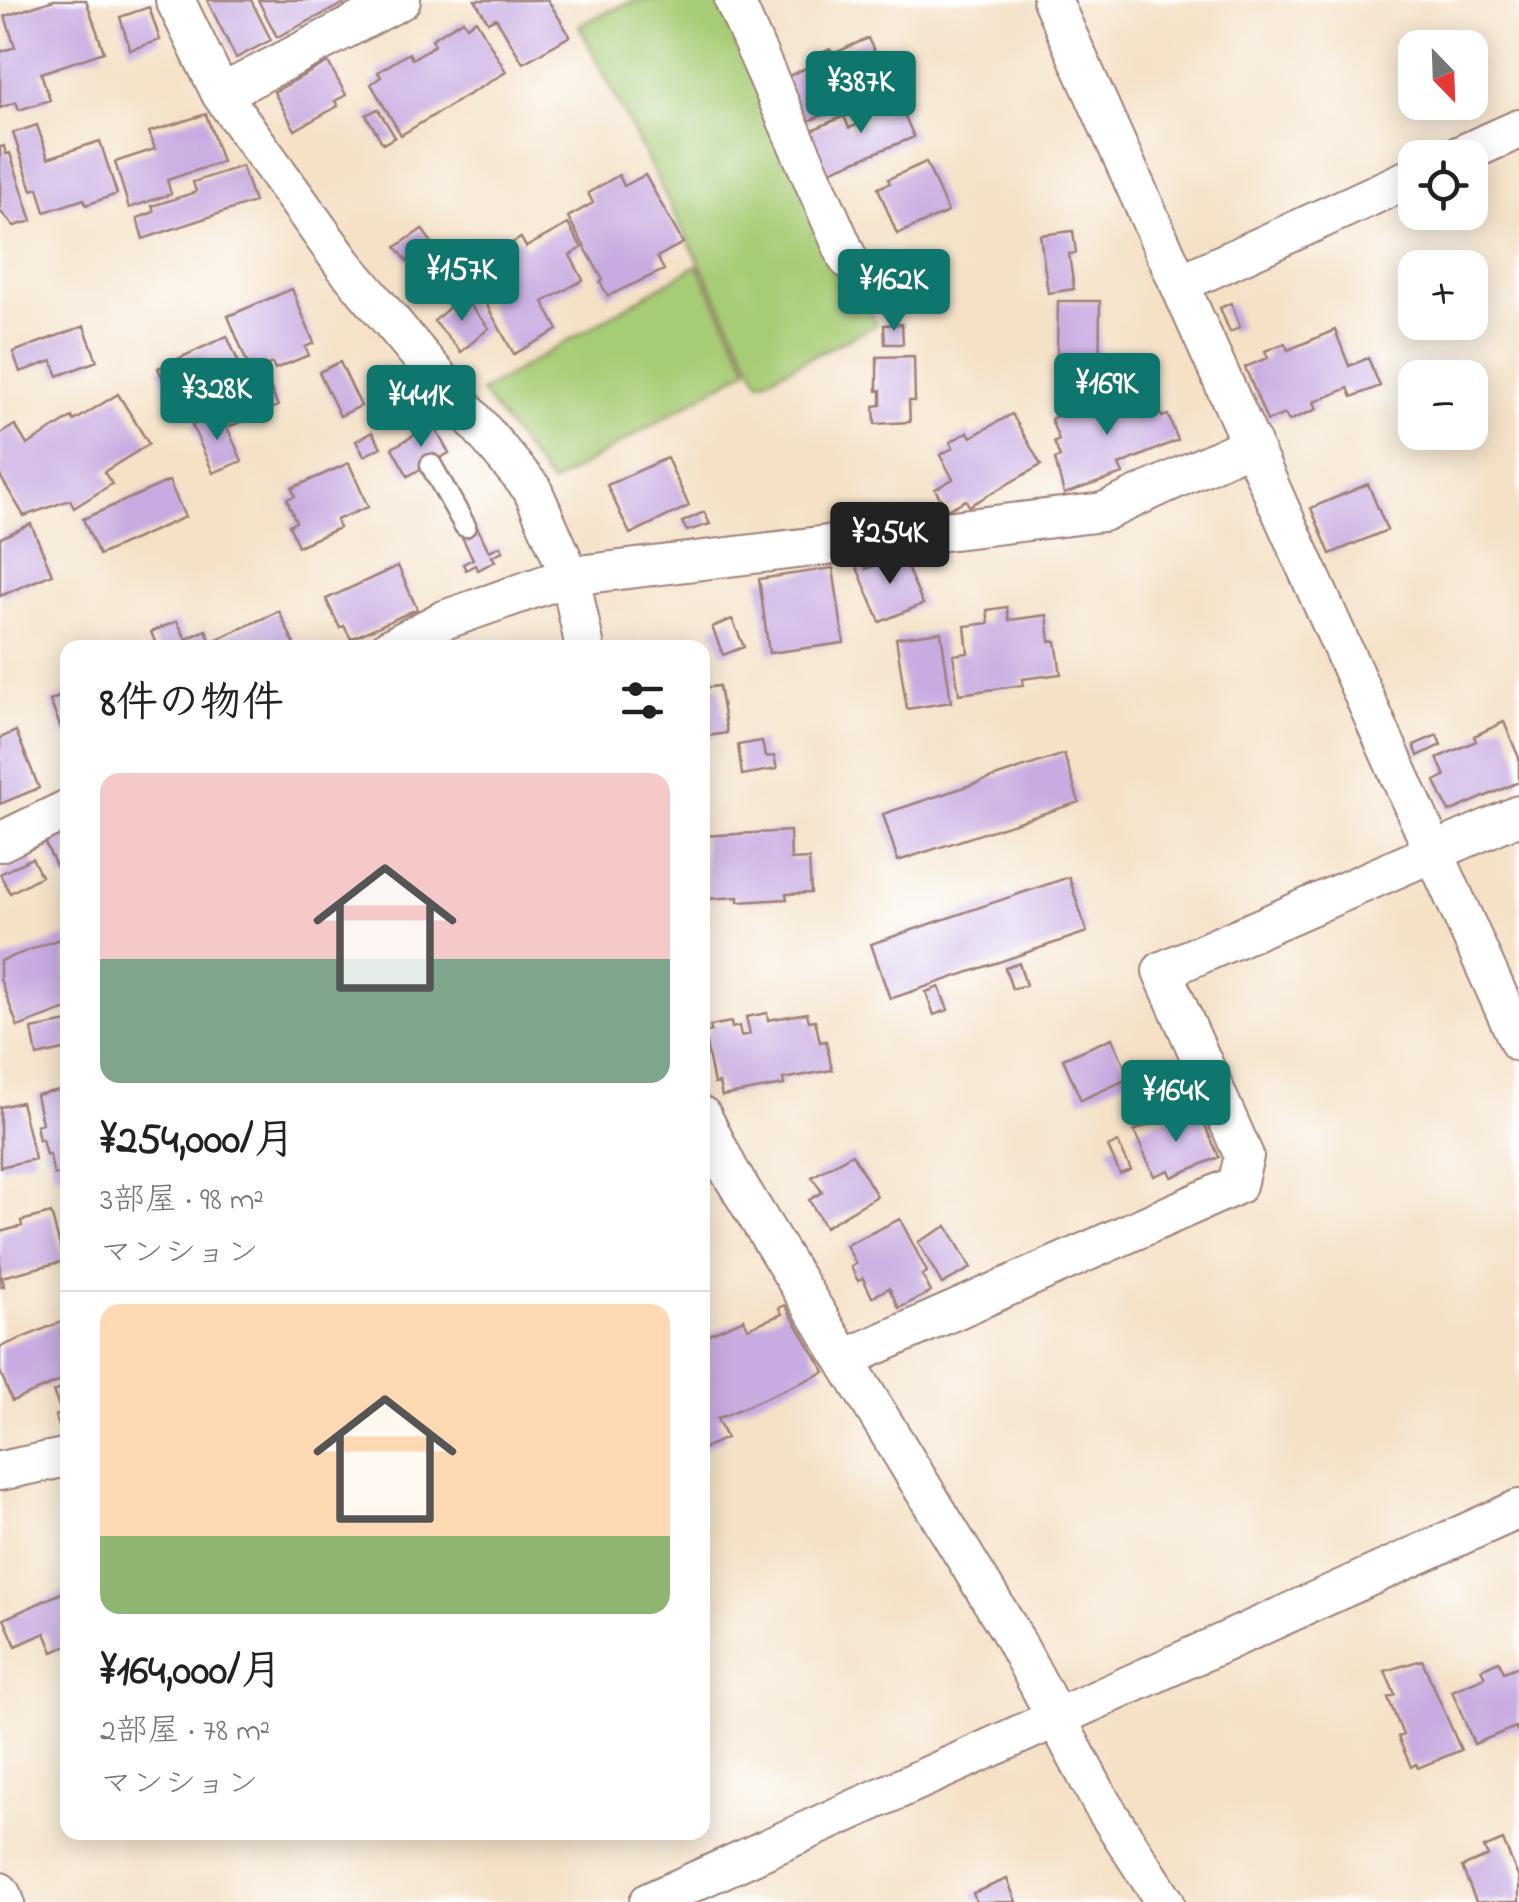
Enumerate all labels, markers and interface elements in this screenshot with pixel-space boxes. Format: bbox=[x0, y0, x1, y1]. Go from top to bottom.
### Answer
north arrow bbox=[1398, 30, 1488, 120]
map controls bbox=[1398, 30, 1488, 450]
pin: ¥387K bbox=[791, 51, 931, 136]
text: ¥387K bbox=[828, 60, 894, 107]
button: locate bbox=[1398, 140, 1488, 230]
pin: ¥157K bbox=[392, 239, 532, 324]
text: ¥157K bbox=[427, 248, 497, 295]
pin: ¥162K bbox=[824, 249, 964, 334]
button: + bbox=[1398, 250, 1488, 340]
text: ¥162K bbox=[860, 258, 928, 305]
pin: ¥169K bbox=[1037, 353, 1177, 438]
pin: ¥328K bbox=[147, 358, 287, 443]
button: − bbox=[1398, 360, 1488, 450]
text: ¥169K bbox=[1076, 362, 1138, 409]
pin: ¥441K bbox=[351, 365, 491, 450]
text: ¥328K bbox=[182, 367, 252, 414]
text: ¥441K bbox=[389, 374, 453, 421]
pin: ¥254K bbox=[820, 502, 960, 587]
text: ¥254K bbox=[852, 511, 928, 558]
icon: filters bbox=[615, 673, 670, 728]
text: 8件の物件 bbox=[100, 674, 284, 735]
icon: home bbox=[295, 838, 475, 1018]
pin: ¥164K bbox=[1106, 1060, 1246, 1145]
text: ¥164K bbox=[1143, 1069, 1209, 1116]
text: ¥254,000/月 bbox=[100, 1111, 295, 1172]
text: 3部屋 · 98 m² bbox=[100, 1178, 264, 1225]
text: マンション bbox=[100, 1231, 259, 1278]
icon: home bbox=[295, 1369, 475, 1549]
text: ¥164,000/月 bbox=[100, 1642, 282, 1703]
text: 2部屋 · 78 m² bbox=[100, 1709, 270, 1756]
text: マンション bbox=[100, 1762, 259, 1809]

